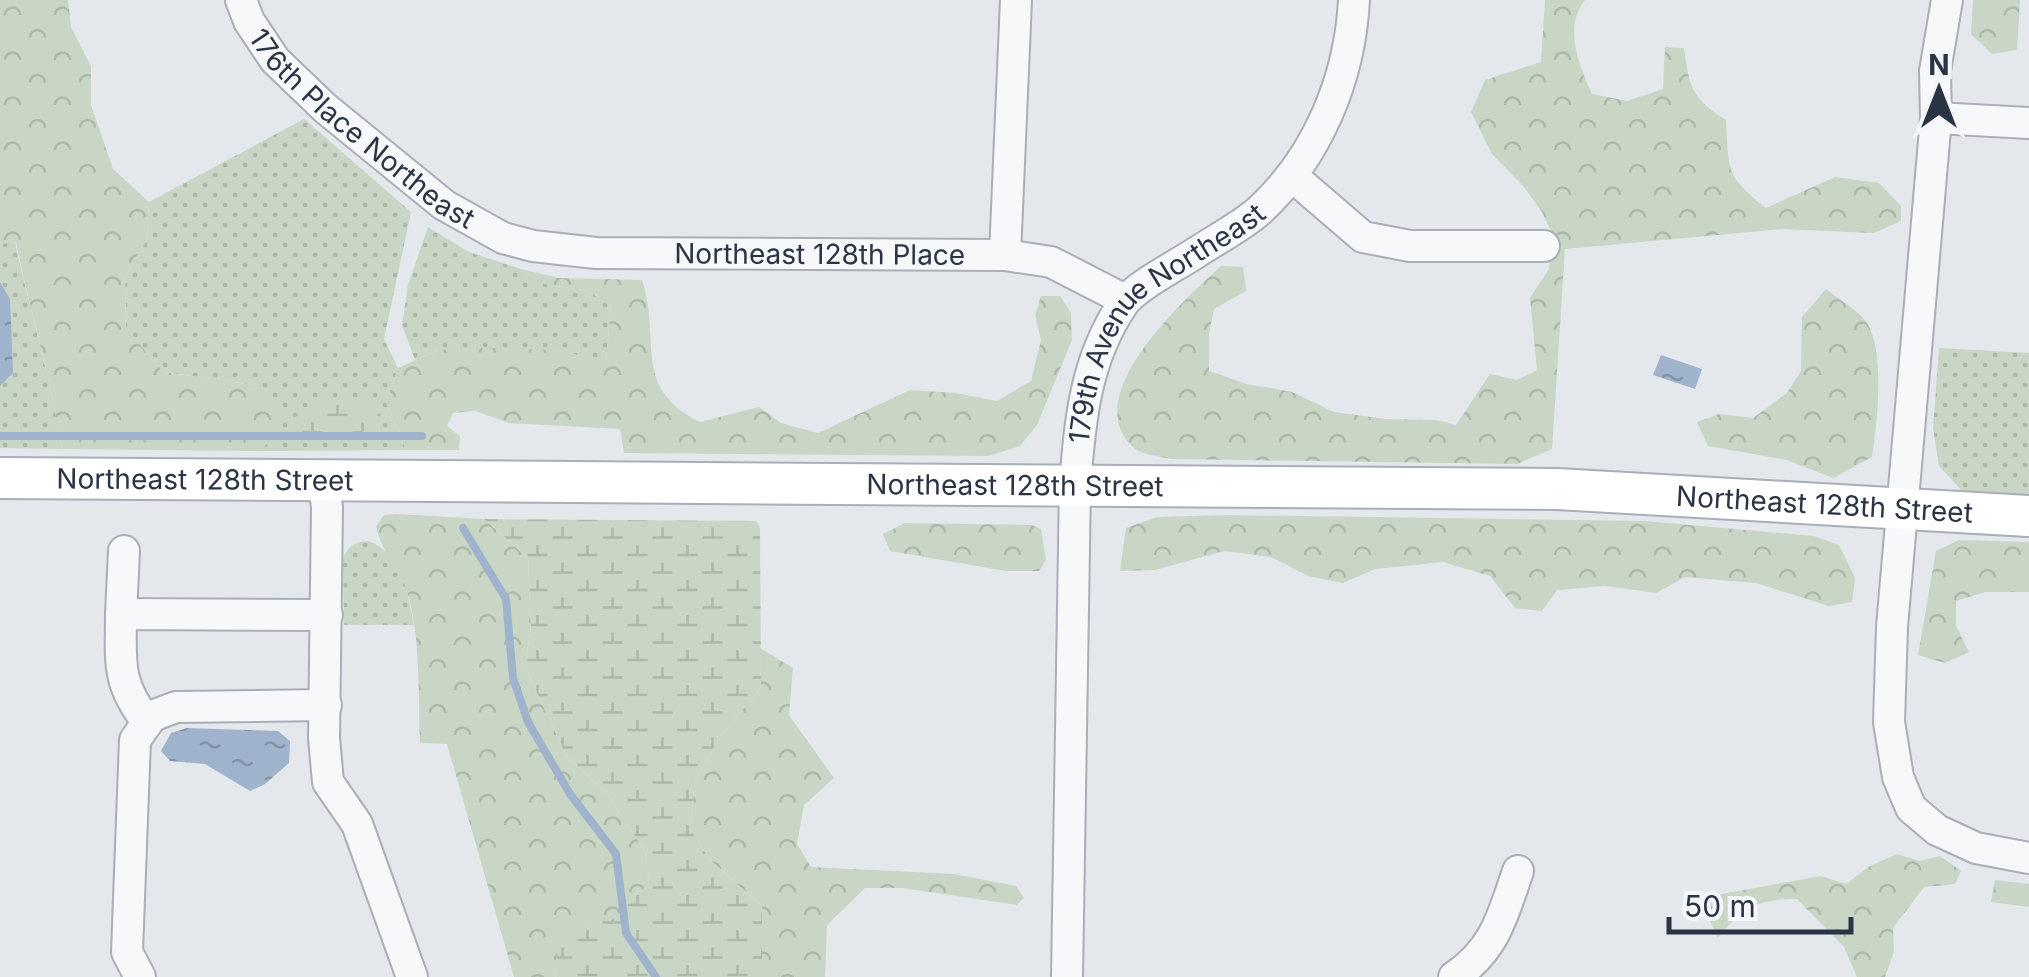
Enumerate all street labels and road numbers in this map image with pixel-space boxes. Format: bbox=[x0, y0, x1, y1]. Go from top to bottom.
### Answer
street label: 176th Place Northeast bbox=[242, 22, 481, 236]
street label: 179th Avenue Northeast bbox=[1062, 196, 1272, 445]
street label: Northeast 128th Place bbox=[674, 236, 965, 272]
street label: Northeast 128th Street bbox=[56, 461, 354, 497]
street label: Northeast 128th Street bbox=[866, 467, 1164, 503]
street label: Northeast 128th Street bbox=[1675, 479, 1974, 530]

